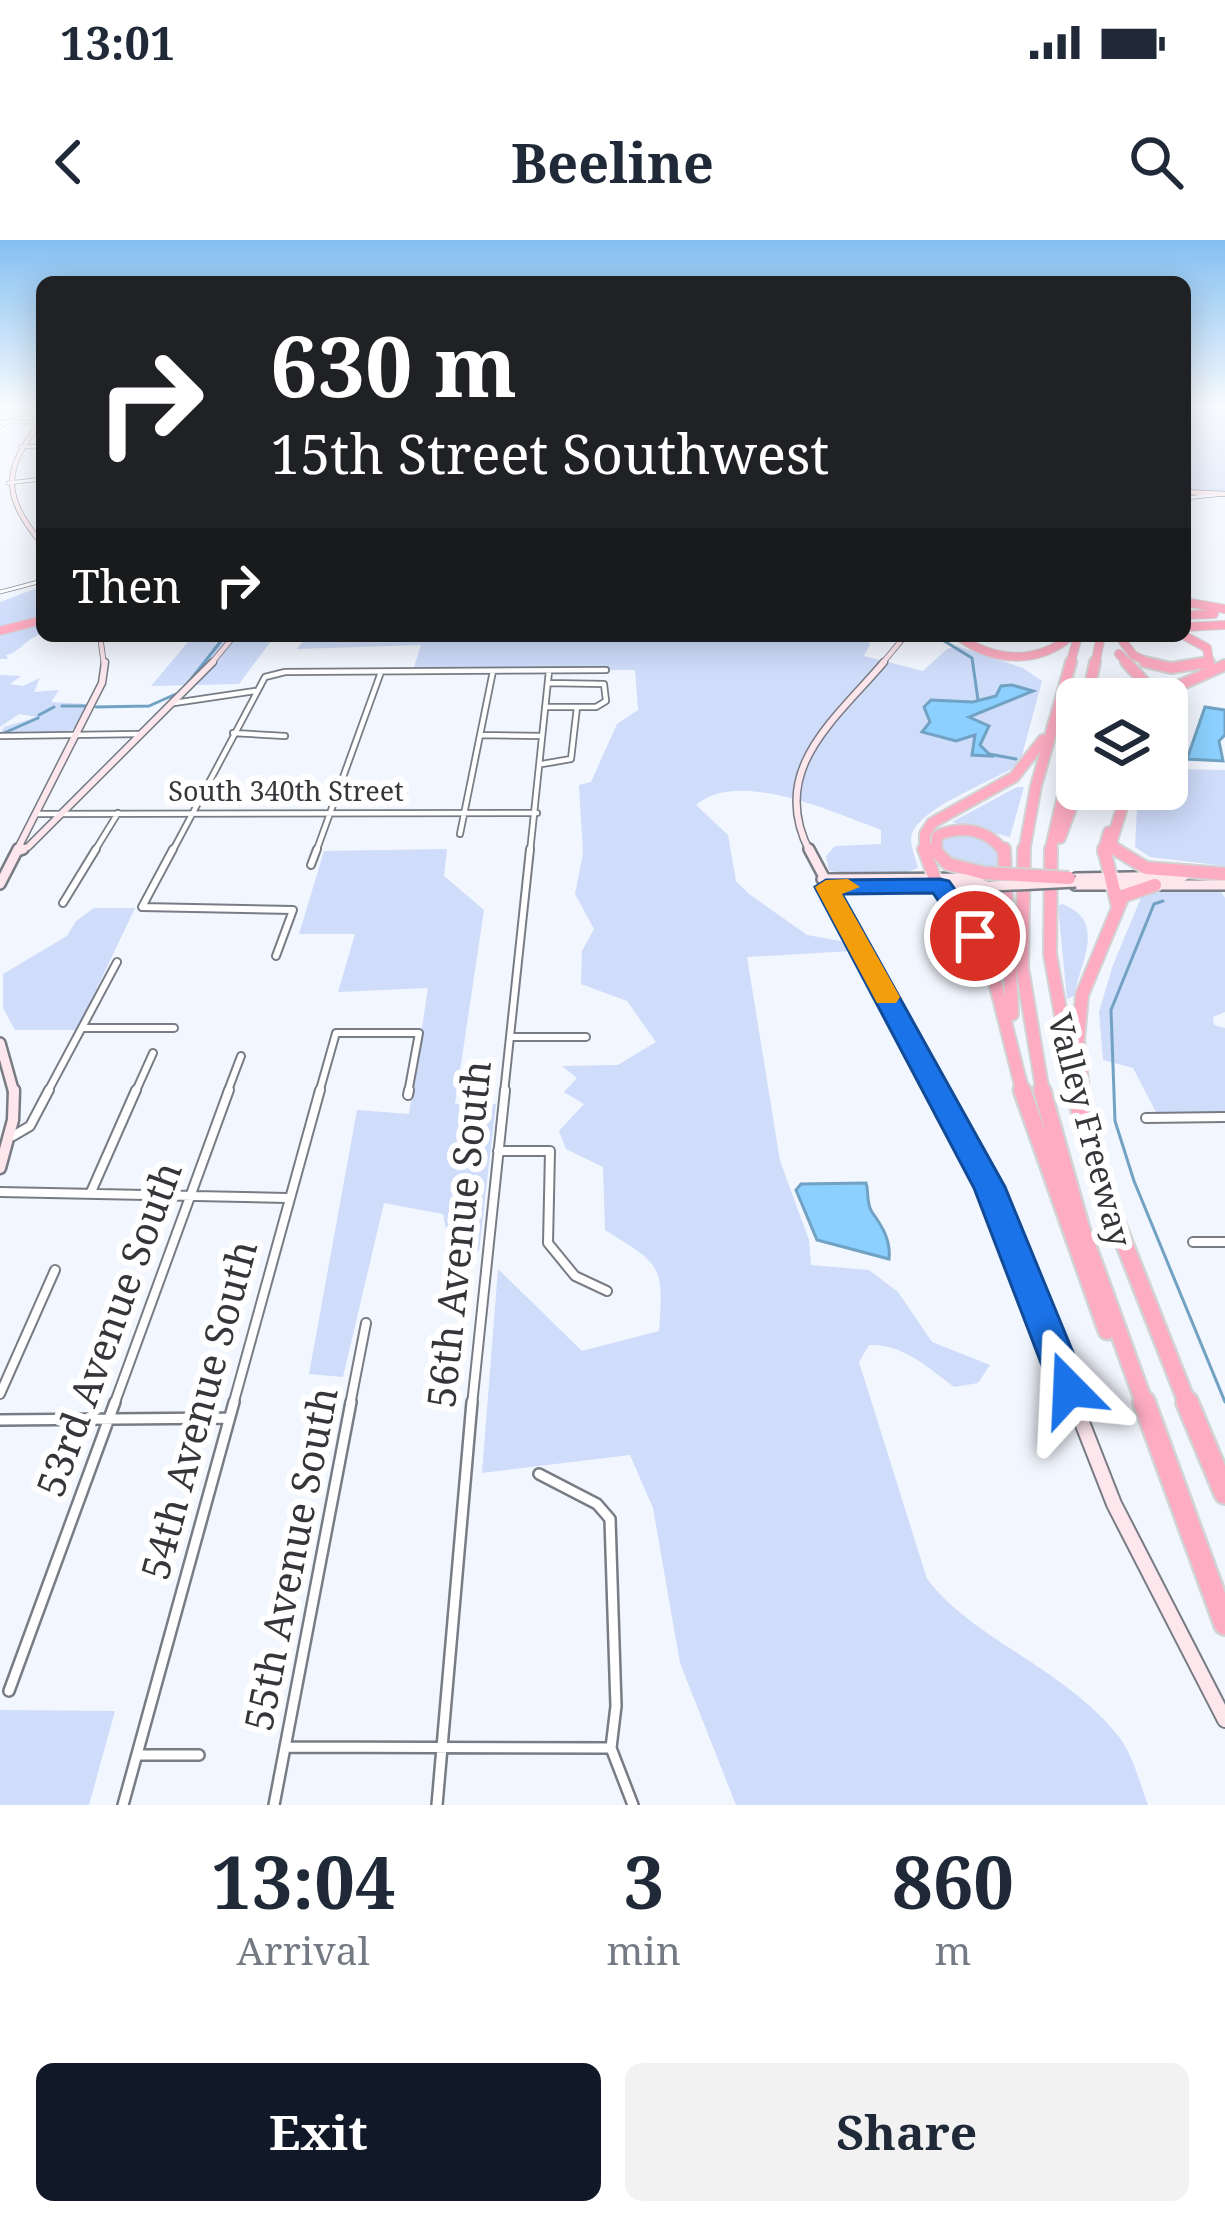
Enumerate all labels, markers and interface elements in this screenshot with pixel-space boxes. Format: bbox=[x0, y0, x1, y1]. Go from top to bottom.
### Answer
text: 13:01 bbox=[60, 12, 175, 73]
text: Beeline bbox=[511, 125, 714, 199]
icon: back bbox=[36, 129, 102, 195]
icon: search bbox=[1123, 129, 1189, 195]
text: 630 m bbox=[270, 307, 517, 422]
icon: right bbox=[72, 324, 228, 480]
text: 15th Street Southwest bbox=[270, 416, 829, 490]
icon: right bbox=[205, 552, 271, 618]
text: Then bbox=[72, 555, 181, 616]
map controls bbox=[1056, 678, 1188, 810]
button: layers bbox=[1056, 678, 1188, 810]
street label: South 340th Street bbox=[168, 772, 404, 809]
pin bbox=[924, 885, 1026, 987]
icon: arrive bbox=[942, 903, 1008, 969]
street label: Valley Freeway bbox=[1038, 1008, 1143, 1252]
street label: 56th Avenue South bbox=[413, 1058, 502, 1410]
street label: 53rd Avenue South bbox=[22, 1154, 193, 1503]
street label: 54th Avenue South bbox=[127, 1234, 268, 1585]
position arrow bbox=[1006, 1326, 1132, 1452]
street label: 55th Avenue South bbox=[230, 1382, 349, 1735]
text: 13:04 bbox=[211, 1832, 396, 1930]
text: 3 bbox=[623, 1832, 664, 1930]
text: 860 bbox=[892, 1832, 1014, 1930]
text: Arrival bbox=[237, 1923, 370, 1976]
text: min bbox=[607, 1923, 681, 1976]
text: m bbox=[935, 1923, 971, 1976]
button: Exit bbox=[36, 2063, 601, 2201]
button: Share bbox=[625, 2063, 1189, 2201]

